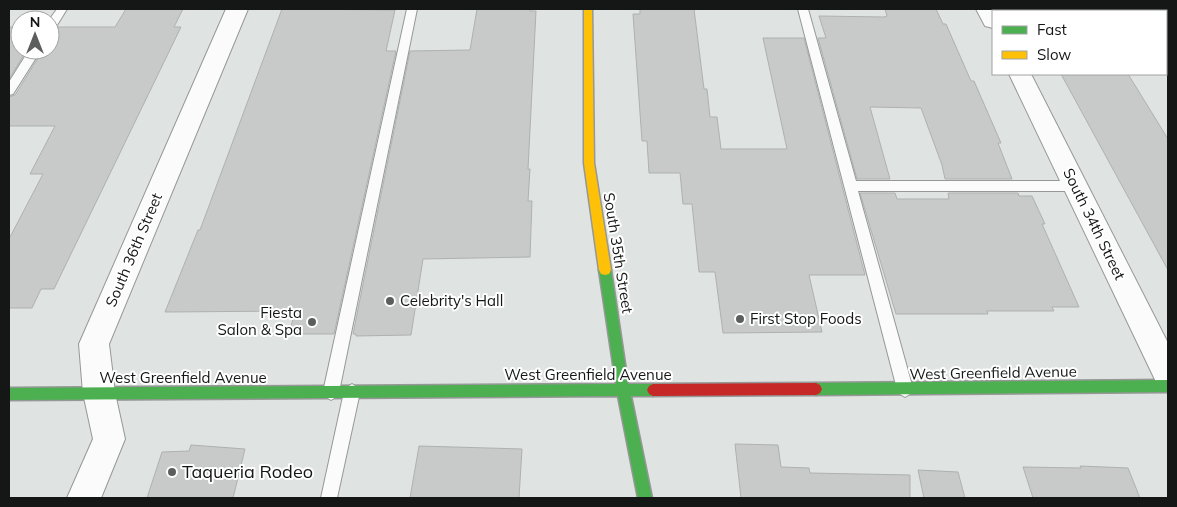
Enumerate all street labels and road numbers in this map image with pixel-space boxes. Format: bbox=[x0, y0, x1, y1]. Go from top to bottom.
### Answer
street label: South 34th Street bbox=[1059, 165, 1130, 283]
street label: South 36th Street bbox=[101, 190, 166, 310]
street label: South 35th Street bbox=[600, 191, 637, 315]
street label: West Greenfield Avenue bbox=[909, 362, 1077, 383]
street label: West Greenfield Avenue bbox=[504, 365, 672, 384]
street label: West Greenfield Avenue bbox=[99, 368, 267, 387]

